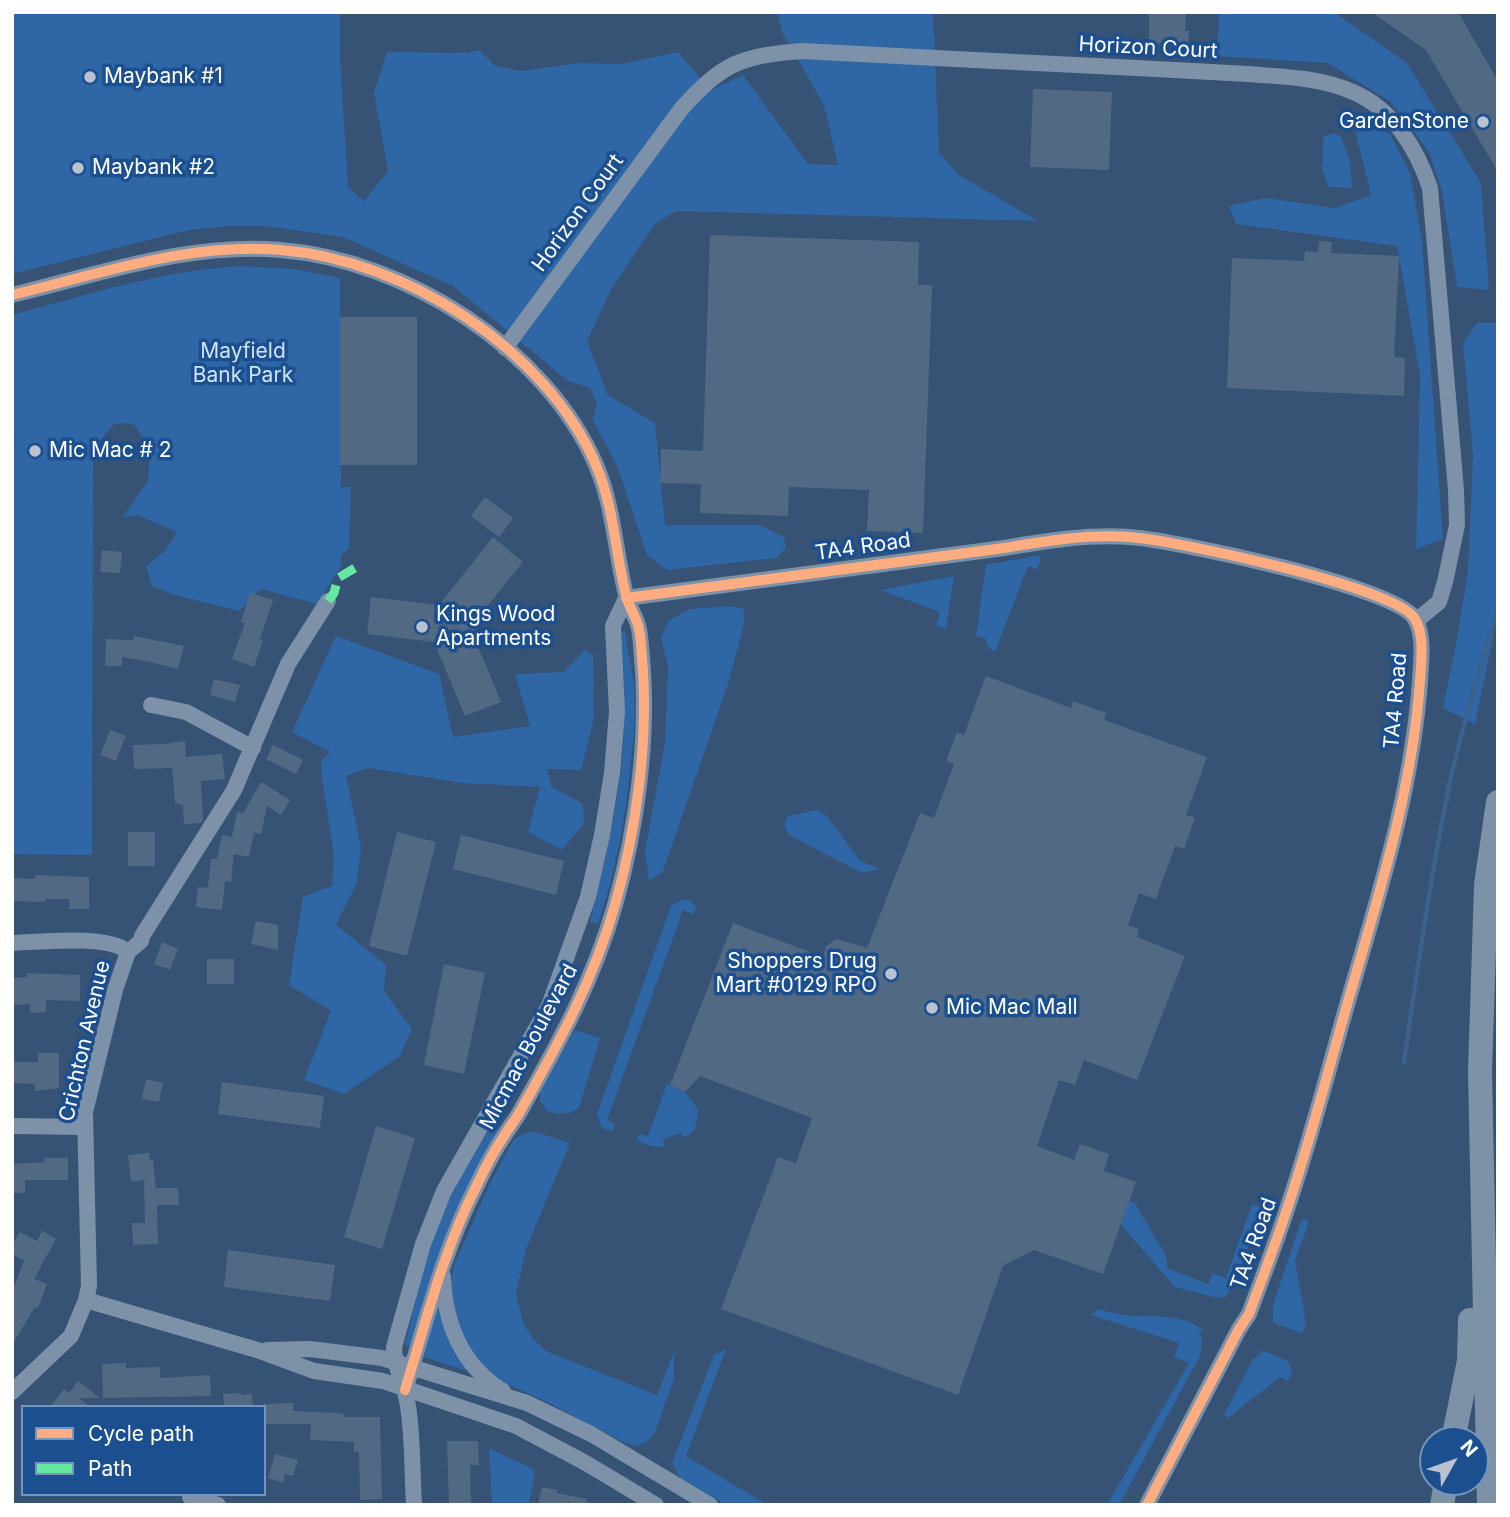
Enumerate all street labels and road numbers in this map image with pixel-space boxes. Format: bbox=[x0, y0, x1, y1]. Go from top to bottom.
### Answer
street label: Horizon Court bbox=[1078, 32, 1218, 64]
street label: Horizon Court bbox=[527, 149, 629, 277]
street label: TA4 Road bbox=[814, 528, 912, 566]
street label: TA4 Road bbox=[1379, 652, 1413, 750]
street label: Crichton Avenue bbox=[54, 958, 116, 1124]
street label: Micmac Boulevard bbox=[475, 960, 583, 1134]
street label: TA4 Road bbox=[1226, 1194, 1282, 1294]

